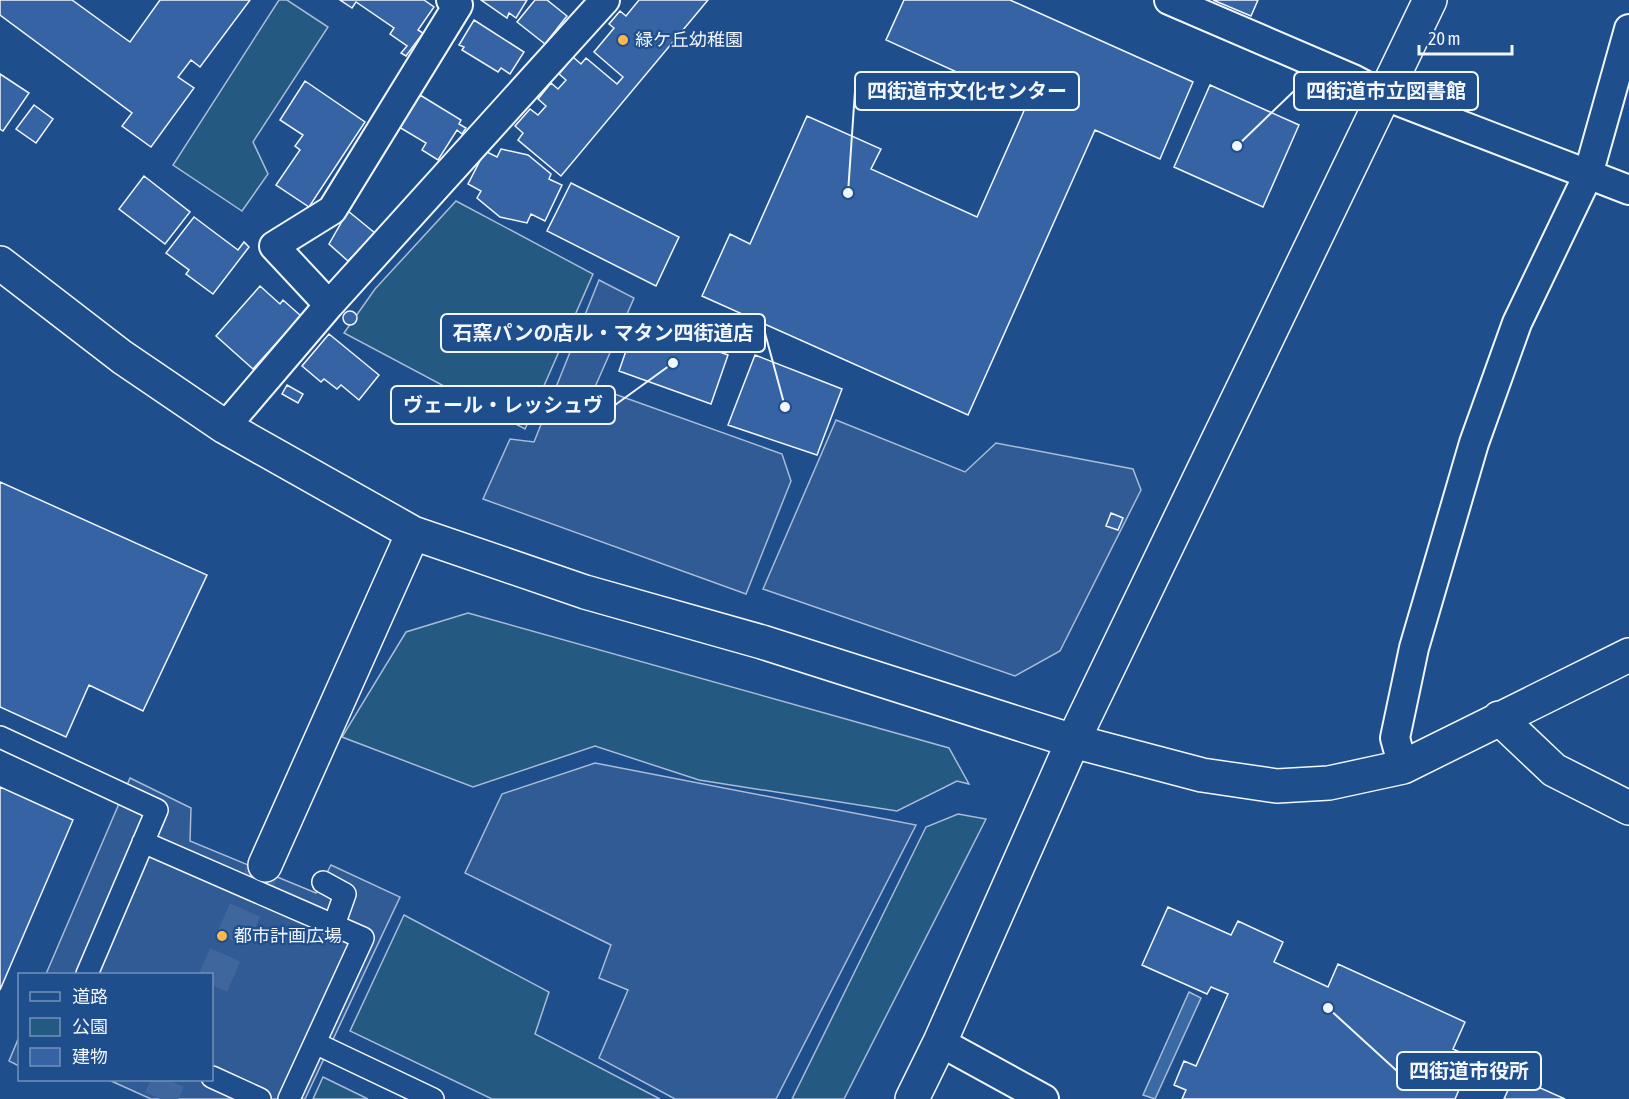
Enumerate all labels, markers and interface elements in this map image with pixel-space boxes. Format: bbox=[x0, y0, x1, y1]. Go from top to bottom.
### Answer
scale bar bbox=[1419, 18, 1512, 56]
text: 20 m bbox=[1428, 28, 1460, 49]
place label: 緑ケ丘幼稚園 bbox=[635, 29, 743, 50]
marker: 緑ケ丘幼稚園 bbox=[616, 33, 630, 47]
callout: 四街道市文化センター bbox=[855, 72, 1079, 110]
callout: 四街道市立図書館 bbox=[1294, 72, 1478, 110]
text: 四街道市文化センター bbox=[867, 79, 1067, 102]
text: 四街道市立図書館 bbox=[1306, 79, 1466, 102]
callout: 石窯パンの店ル・マタン四街道店 bbox=[441, 314, 765, 352]
text: 石窯パンの店ル・マタン四街道店 bbox=[453, 321, 754, 344]
callout: ヴェール・レッシュヴ bbox=[391, 386, 615, 424]
text: ヴェール・レッシュヴ bbox=[403, 393, 603, 416]
place label: 都市計画広場 bbox=[234, 925, 342, 946]
marker: 都市計画広場 bbox=[215, 929, 229, 943]
legend bbox=[18, 973, 213, 1081]
text: 道路 bbox=[72, 986, 108, 1007]
text: 公園 bbox=[72, 1016, 108, 1037]
text: 建物 bbox=[72, 1046, 108, 1067]
callout: 四街道市役所 bbox=[1397, 1052, 1541, 1090]
text: 四街道市役所 bbox=[1409, 1059, 1529, 1082]

